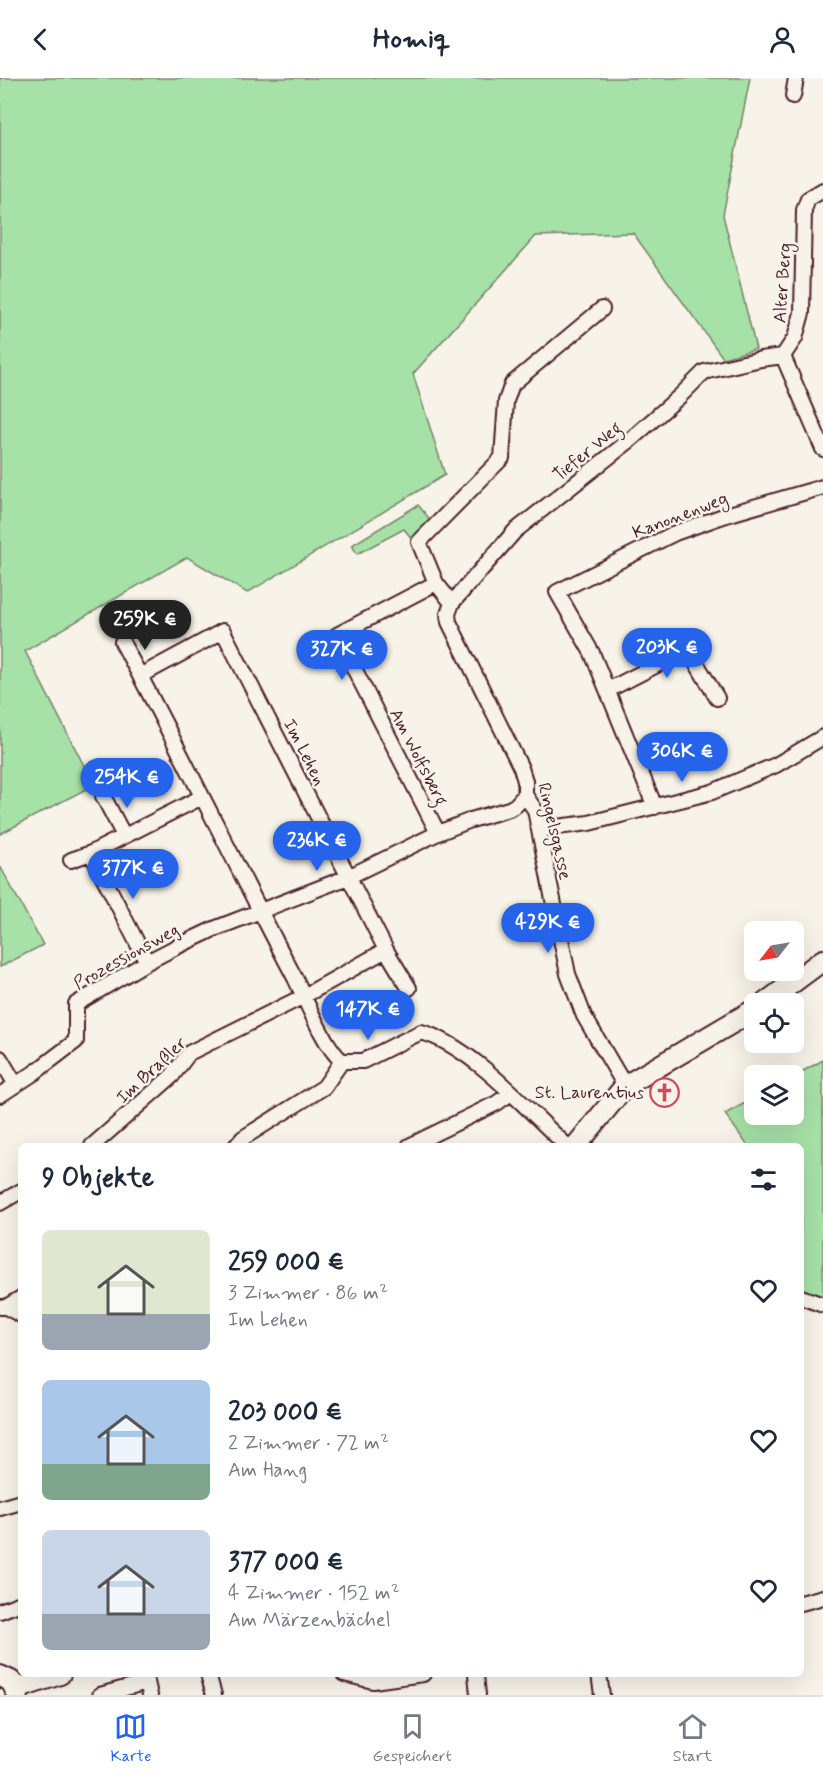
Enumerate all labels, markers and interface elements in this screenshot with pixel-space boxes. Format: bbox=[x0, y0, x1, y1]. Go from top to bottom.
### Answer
text: Homiq bbox=[373, 22, 450, 57]
icon: back bbox=[24, 23, 57, 56]
icon: person bbox=[766, 23, 799, 56]
street label: Alter Berg bbox=[768, 242, 799, 324]
street label: Tiefer Weg bbox=[548, 416, 629, 489]
street label: Kanonenweg bbox=[629, 487, 732, 546]
pin: 259K € bbox=[96, 600, 194, 651]
text: 259K € bbox=[113, 606, 177, 633]
pin: 203K € bbox=[618, 628, 716, 679]
pin: 327K € bbox=[293, 630, 391, 681]
text: 203K € bbox=[636, 634, 698, 661]
text: 327K € bbox=[310, 636, 374, 663]
street label: Am Wolfsberg bbox=[382, 705, 453, 811]
street label: Im Lehen bbox=[277, 715, 331, 790]
pin: 306K € bbox=[633, 732, 731, 783]
text: 306K € bbox=[651, 738, 713, 765]
pin: 254K € bbox=[78, 758, 176, 809]
text: 254K € bbox=[95, 764, 159, 791]
street label: Ringelsgasse bbox=[530, 780, 577, 883]
pin: 236K € bbox=[268, 821, 366, 872]
text: 236K € bbox=[287, 827, 347, 854]
pin: 377K € bbox=[84, 849, 182, 900]
text: 377K € bbox=[102, 855, 164, 882]
pin: 429K € bbox=[499, 903, 597, 954]
text: 429K € bbox=[515, 909, 581, 936]
street label: Prozessionsweg bbox=[69, 918, 184, 996]
north arrow bbox=[744, 921, 804, 981]
map controls bbox=[744, 921, 804, 1125]
pin: 147K € bbox=[319, 990, 417, 1041]
button: locate bbox=[744, 993, 804, 1053]
text: 147K € bbox=[336, 996, 400, 1023]
street label: Im Braßler bbox=[111, 1032, 192, 1109]
button: layers bbox=[744, 1065, 804, 1125]
church icon: St. Laurentius bbox=[649, 1076, 681, 1108]
place label: St. Laurentius bbox=[535, 1081, 644, 1105]
text: 9 Objekte bbox=[42, 1162, 154, 1196]
icon: filters bbox=[747, 1163, 780, 1196]
text: 259 000 € bbox=[228, 1246, 344, 1280]
icon: home bbox=[90, 1254, 162, 1326]
icon: heart bbox=[747, 1274, 780, 1307]
text: 3 Zimmer · 86 m² bbox=[228, 1280, 388, 1307]
text: Im Lehen bbox=[228, 1307, 308, 1334]
text: 203 000 € bbox=[228, 1396, 342, 1430]
icon: home bbox=[90, 1404, 162, 1476]
icon: heart bbox=[747, 1424, 780, 1457]
text: 2 Zimmer · 72 m² bbox=[228, 1430, 389, 1457]
text: Am Hang bbox=[228, 1457, 307, 1484]
text: 377 000 € bbox=[228, 1546, 344, 1580]
icon: home bbox=[90, 1554, 162, 1626]
icon: heart bbox=[747, 1574, 780, 1607]
text: 4 Zimmer · 152 m² bbox=[228, 1580, 400, 1607]
text: Am Märzenbächel bbox=[228, 1607, 391, 1634]
tab: Karte bbox=[111, 1710, 151, 1767]
tab: Gespeichert bbox=[373, 1710, 452, 1767]
tab: Start bbox=[673, 1710, 712, 1767]

